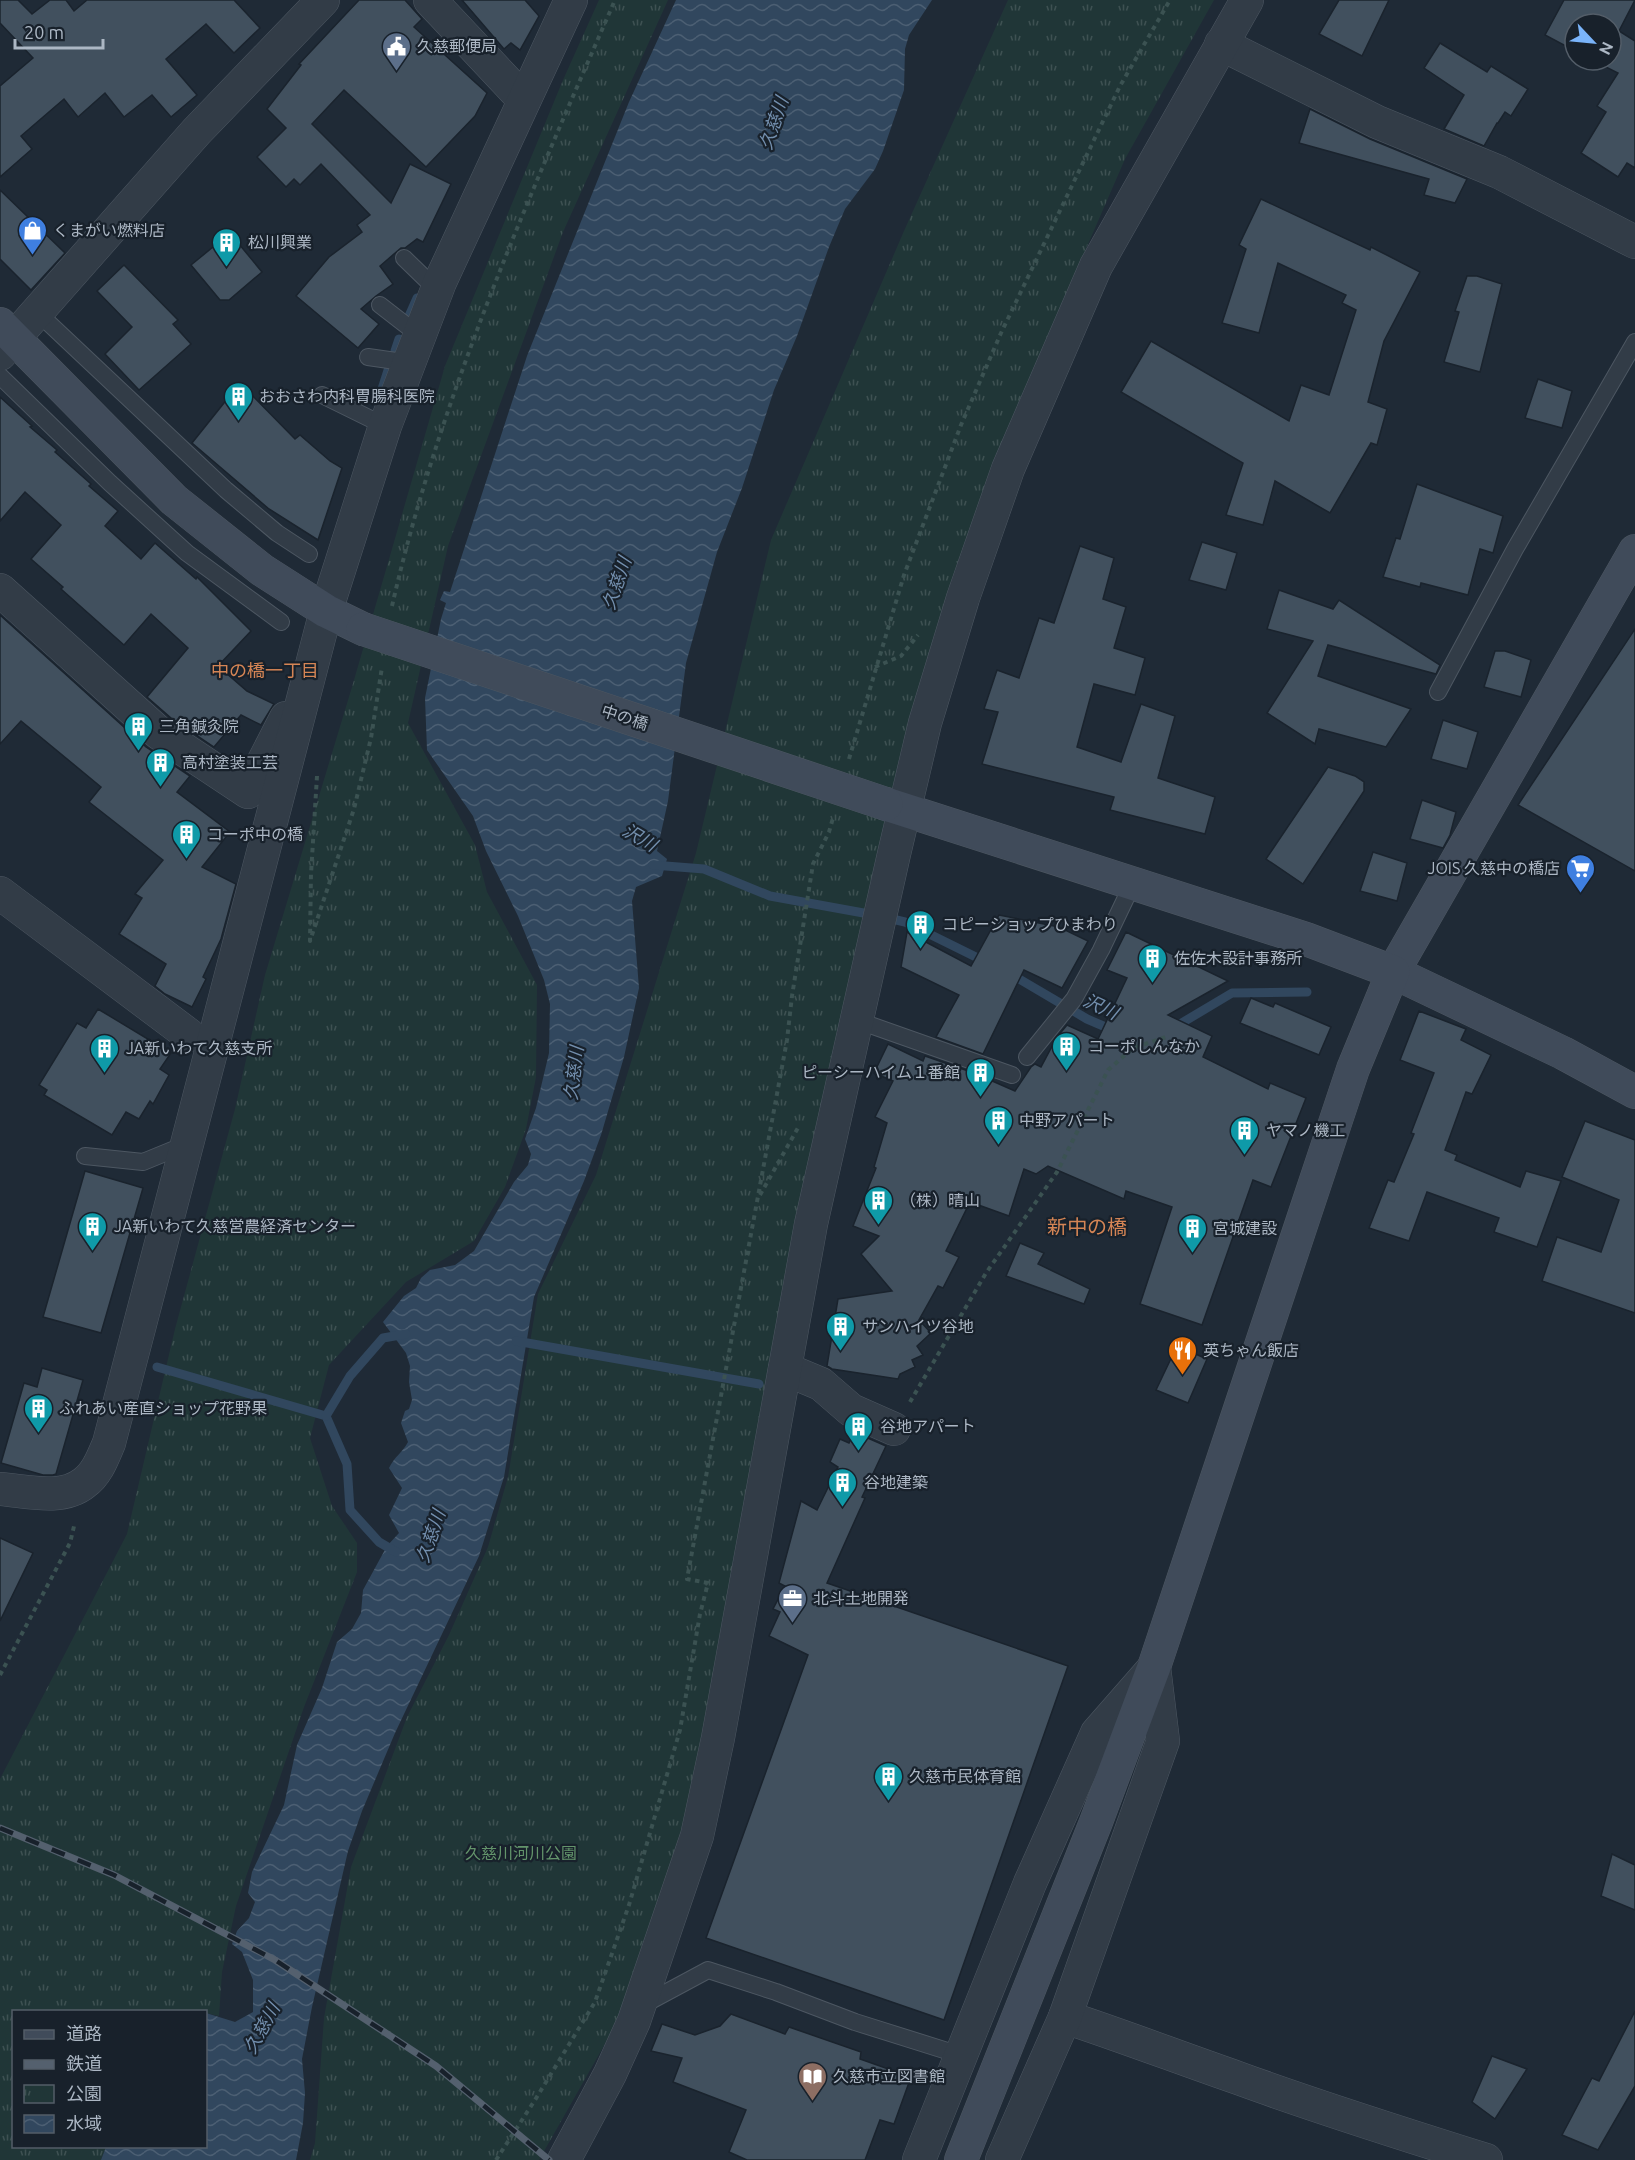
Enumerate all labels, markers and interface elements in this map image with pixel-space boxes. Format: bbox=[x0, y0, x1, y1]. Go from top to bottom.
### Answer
scale bar bbox=[15, 12, 104, 50]
north arrow bbox=[1563, 12, 1623, 72]
text: 20 m bbox=[24, 22, 64, 42]
public building icon: 久慈郵便局 bbox=[380, 30, 412, 72]
place label: 久慈郵便局 bbox=[417, 37, 497, 55]
text: N bbox=[1596, 39, 1617, 58]
water label: 久慈川 bbox=[755, 92, 792, 152]
shop icon: くまがい燃料店 bbox=[16, 214, 48, 256]
place label: くまがい燃料店 bbox=[53, 221, 165, 239]
building icon: 松川興業 bbox=[211, 226, 243, 268]
place label: 松川興業 bbox=[248, 233, 312, 251]
building icon: おおさわ内科胃腸科医院 bbox=[222, 380, 254, 422]
place label: おおさわ内科胃腸科医院 bbox=[259, 387, 435, 405]
water label: 久慈川 bbox=[598, 552, 635, 612]
district label: 中の橋一丁目 bbox=[211, 660, 319, 680]
street label: 中の橋 bbox=[599, 701, 651, 733]
building icon: 三角鍼灸院 bbox=[122, 710, 154, 752]
place label: 三角鍼灸院 bbox=[159, 717, 239, 735]
building icon: 高村塗装工芸 bbox=[145, 746, 177, 788]
place label: 高村塗装工芸 bbox=[182, 753, 278, 771]
building icon: コーポ中の橋 bbox=[170, 818, 202, 860]
water label: 沢川 bbox=[619, 819, 662, 856]
place label: コーポ中の橋 bbox=[207, 825, 303, 843]
supermarket icon: JOIS 久慈中の橋店 bbox=[1565, 852, 1597, 894]
place label: JOIS 久慈中の橋店 bbox=[1428, 859, 1560, 877]
building icon: コピーショップひまわり bbox=[905, 908, 937, 950]
place label: コピーショップひまわり bbox=[942, 915, 1118, 933]
building icon: 佐佐木設計事務所 bbox=[1137, 942, 1169, 984]
place label: 佐佐木設計事務所 bbox=[1174, 949, 1302, 967]
water label: 沢川 bbox=[1080, 989, 1123, 1024]
building icon: コーポしんなか bbox=[1051, 1030, 1083, 1072]
building icon: JA新いわて久慈支所 bbox=[89, 1032, 121, 1074]
place label: コーポしんなか bbox=[1088, 1037, 1200, 1055]
place label: JA新いわて久慈支所 bbox=[126, 1039, 272, 1057]
water label: 久慈川 bbox=[560, 1043, 586, 1101]
building icon: ピーシーハイム１番館 bbox=[965, 1056, 997, 1098]
place label: ピーシーハイム１番館 bbox=[801, 1063, 960, 1081]
building icon: 中野アパート bbox=[982, 1104, 1014, 1146]
place label: 中野アパート bbox=[1019, 1111, 1115, 1129]
building icon: ヤマノ機工 bbox=[1229, 1114, 1261, 1156]
place label: ヤマノ機工 bbox=[1266, 1121, 1346, 1139]
building icon: （株）晴山 bbox=[863, 1184, 895, 1226]
place label: （株）晴山 bbox=[900, 1191, 980, 1209]
building icon: JA新いわて久慈営農経済センター bbox=[77, 1210, 109, 1252]
building icon: 宮城建設 bbox=[1176, 1212, 1208, 1254]
district label: 新中の橋 bbox=[1047, 1215, 1127, 1238]
place label: JA新いわて久慈営農経済センター bbox=[114, 1217, 356, 1235]
place label: 宮城建設 bbox=[1213, 1219, 1277, 1237]
building icon: サンハイツ谷地 bbox=[825, 1310, 857, 1352]
place label: サンハイツ谷地 bbox=[862, 1317, 974, 1335]
restaurant icon: 英ちゃん飯店 bbox=[1166, 1334, 1198, 1376]
place label: 英ちゃん飯店 bbox=[1203, 1341, 1299, 1359]
building icon: ふれあい産直ショップ花野果 bbox=[22, 1392, 54, 1434]
place label: ふれあい産直ショップ花野果 bbox=[59, 1399, 267, 1417]
building icon: 谷地アパート bbox=[843, 1410, 875, 1452]
place label: 谷地アパート bbox=[880, 1417, 976, 1435]
building icon: 谷地建築 bbox=[827, 1466, 859, 1508]
place label: 谷地建築 bbox=[864, 1473, 928, 1491]
water label: 久慈川 bbox=[412, 1505, 449, 1565]
office icon: 北斗土地開発 bbox=[776, 1582, 808, 1624]
place label: 北斗土地開発 bbox=[813, 1589, 909, 1607]
building icon: 久慈市民体育館 bbox=[872, 1760, 904, 1802]
place label: 久慈市民体育館 bbox=[909, 1767, 1021, 1785]
park label: 久慈川河川公園 bbox=[465, 1844, 577, 1862]
water label: 久慈川 bbox=[239, 1998, 284, 2056]
legend bbox=[12, 2010, 207, 2148]
text: 道路 bbox=[66, 2023, 102, 2043]
text: 鉄道 bbox=[66, 2053, 102, 2073]
library icon: 久慈市立図書館 bbox=[796, 2060, 828, 2102]
place label: 久慈市立図書館 bbox=[833, 2067, 945, 2085]
text: 公園 bbox=[66, 2083, 102, 2103]
text: 水域 bbox=[66, 2113, 102, 2133]

